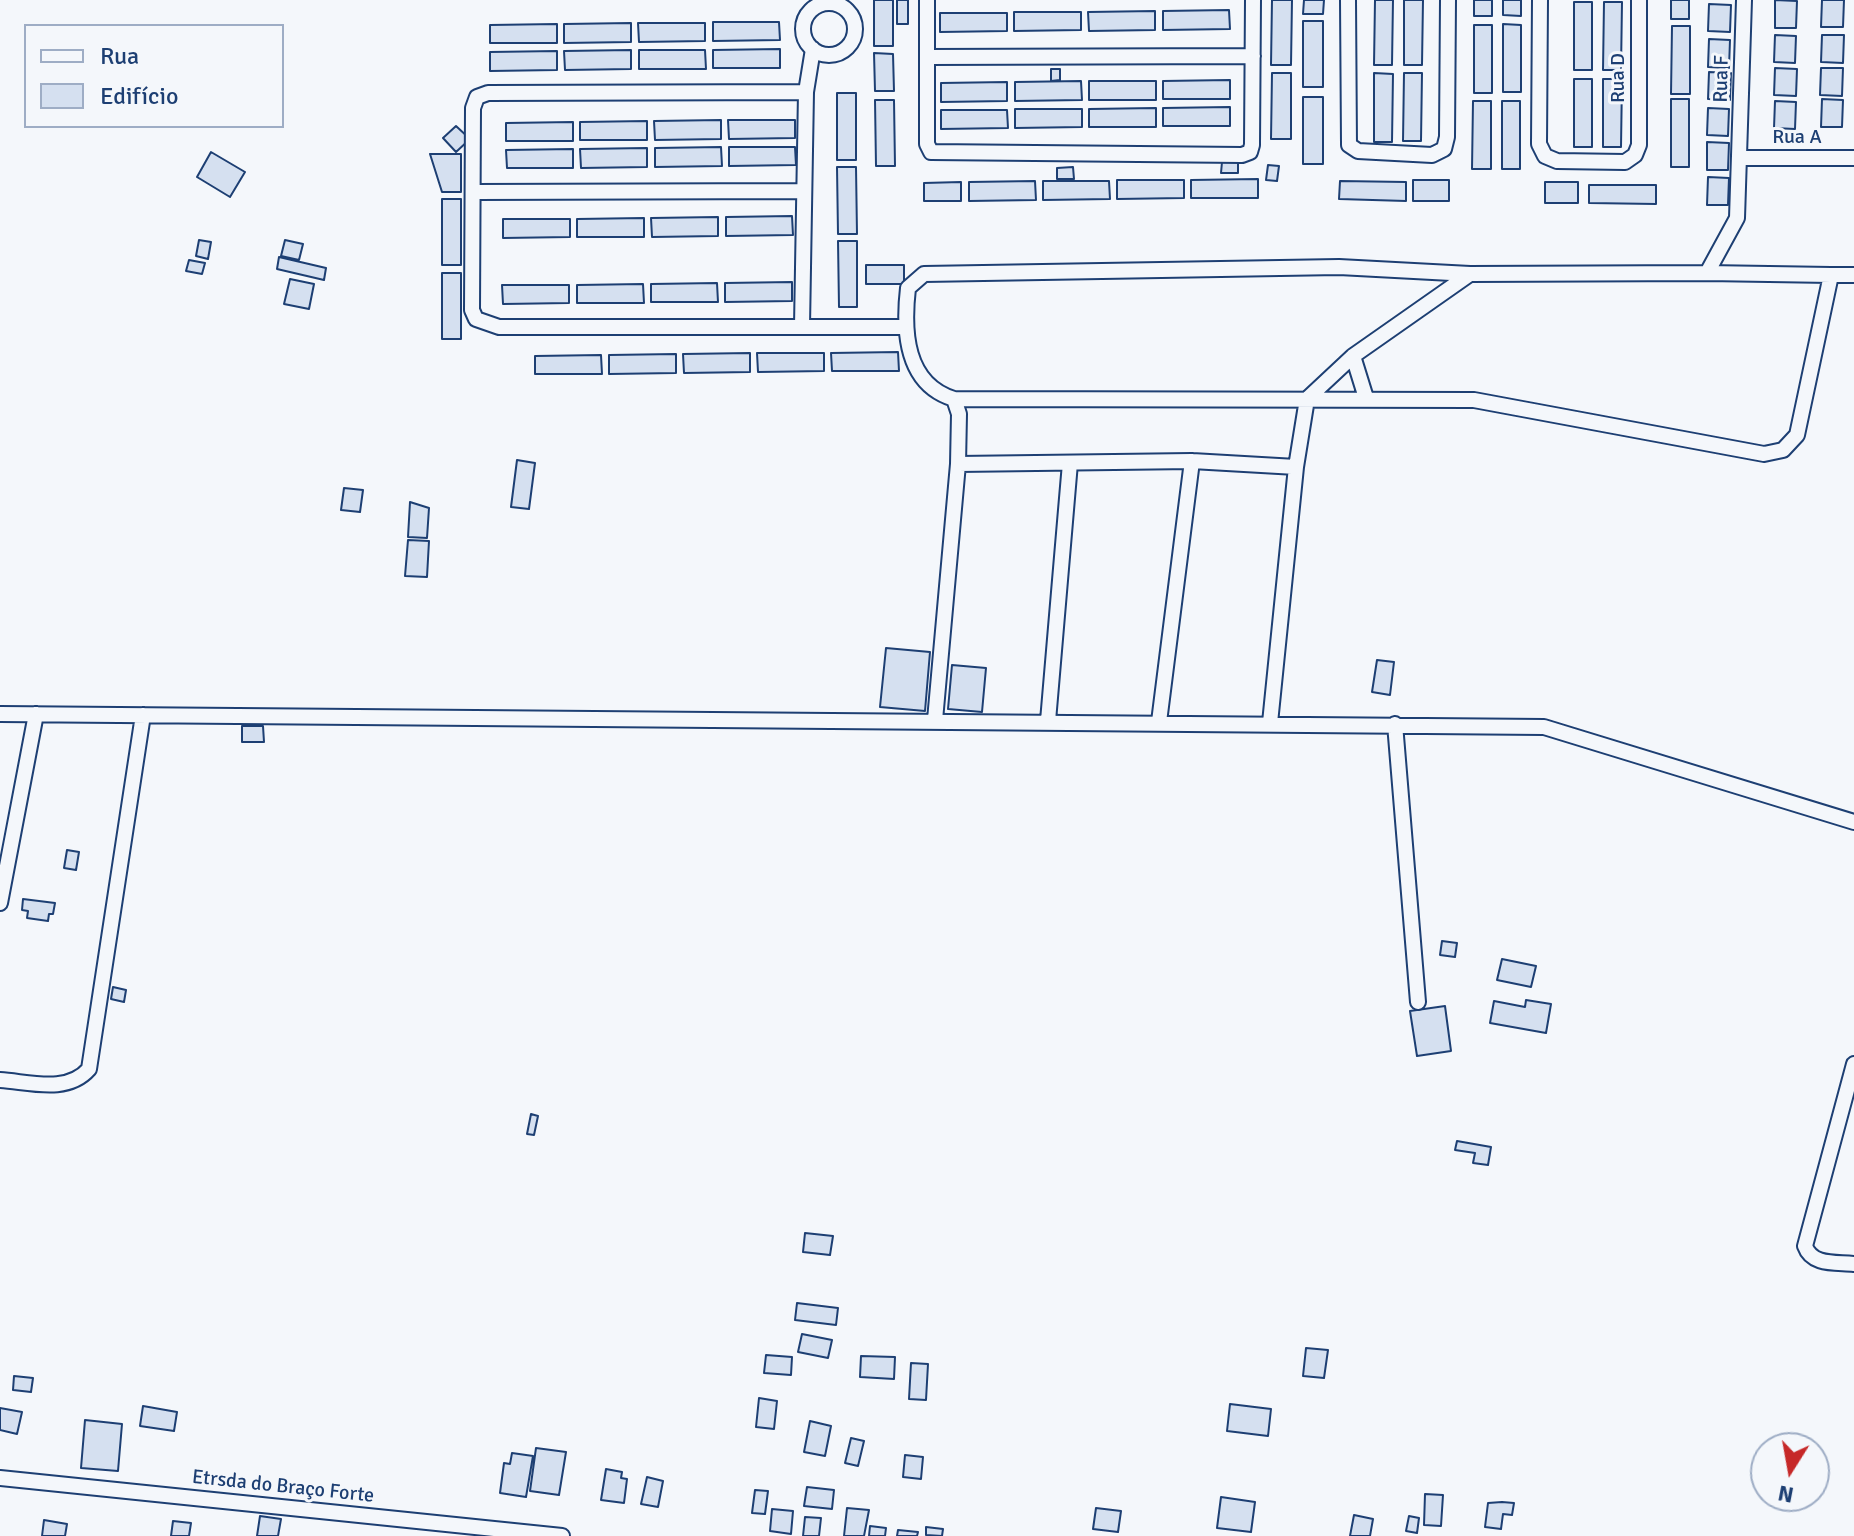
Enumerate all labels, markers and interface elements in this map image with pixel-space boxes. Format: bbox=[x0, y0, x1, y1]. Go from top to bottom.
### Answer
legend bbox=[24, 24, 284, 128]
text: Rua bbox=[100, 41, 139, 71]
street label: Rua D bbox=[1607, 53, 1631, 103]
street label: Rua F bbox=[1710, 55, 1734, 103]
text: Edifício bbox=[100, 81, 178, 111]
street label: Rua A bbox=[1772, 126, 1822, 150]
north arrow bbox=[1750, 1432, 1830, 1512]
street label: Etrsda do Braço Forte bbox=[191, 1466, 375, 1508]
text: N bbox=[1776, 1479, 1796, 1509]

